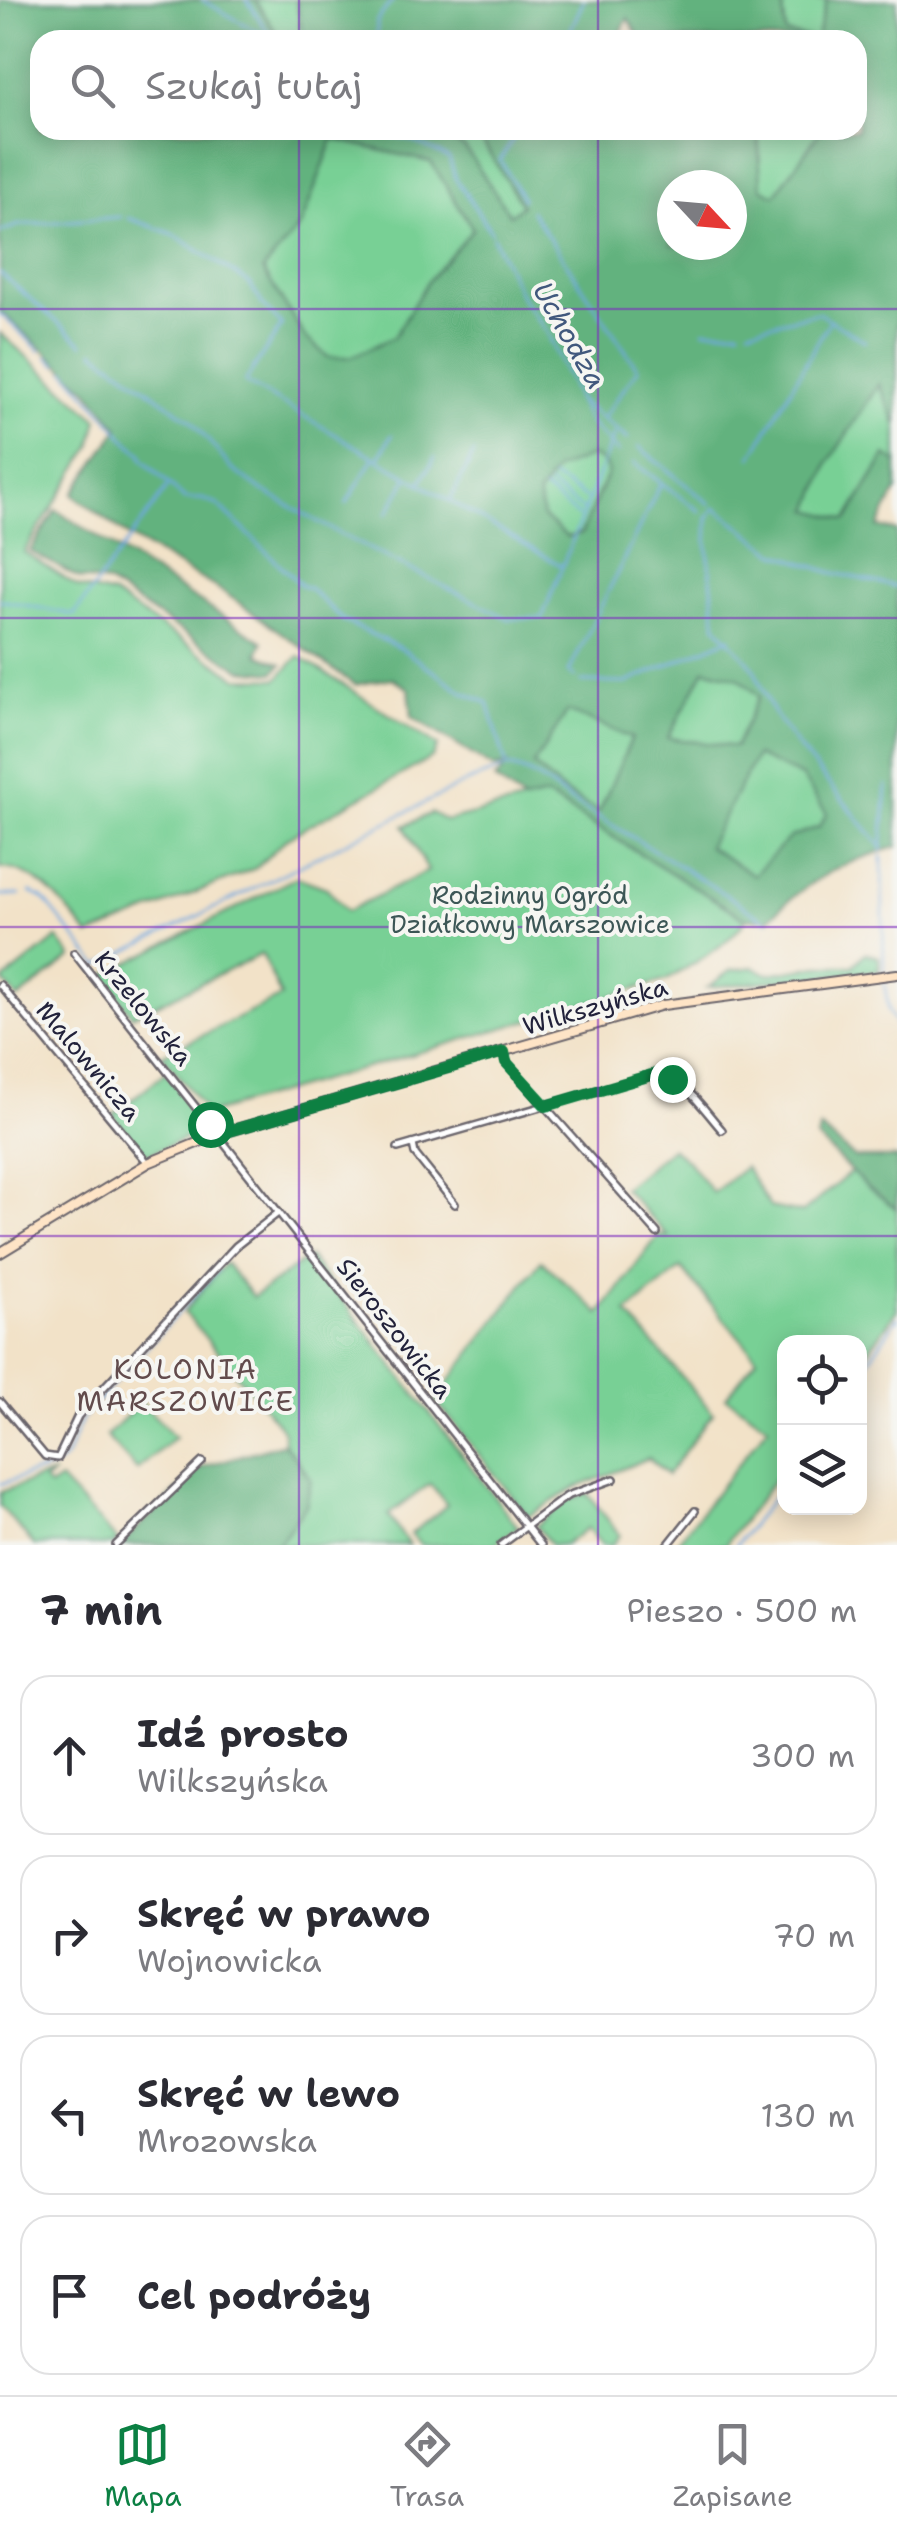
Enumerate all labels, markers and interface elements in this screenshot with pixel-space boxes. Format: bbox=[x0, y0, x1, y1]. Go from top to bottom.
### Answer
search box bbox=[30, 30, 867, 140]
icon: search bbox=[65, 58, 120, 113]
text: Szukaj tutaj bbox=[145, 60, 362, 111]
north arrow bbox=[657, 170, 747, 260]
water label: Uchodza bbox=[524, 275, 616, 395]
park label: Rodzinny Ogród Działkowy Marszowice bbox=[390, 878, 670, 941]
street label: Krzelowska bbox=[87, 943, 201, 1073]
street label: Wilkszyńska bbox=[519, 969, 672, 1043]
street label: Malownicza bbox=[29, 994, 150, 1129]
route end bbox=[650, 1057, 696, 1103]
route start bbox=[188, 1102, 234, 1148]
street label: Sieroszowicka bbox=[329, 1250, 461, 1406]
map controls bbox=[777, 1335, 867, 1515]
button: locate bbox=[777, 1335, 867, 1425]
district label: KOLONIA MARSZOWICE bbox=[76, 1350, 296, 1420]
button: layers bbox=[777, 1425, 867, 1515]
text: 7 min bbox=[40, 1582, 162, 1638]
text: Pieszo · 500 m bbox=[627, 1589, 857, 1632]
text: Idź prosto bbox=[137, 1708, 349, 1759]
icon: ahead bbox=[42, 1728, 97, 1783]
text: 300 m bbox=[750, 1734, 855, 1777]
text: Wilkszyńska bbox=[137, 1759, 328, 1802]
text: Skręć w prawo bbox=[137, 1888, 431, 1939]
icon: right bbox=[42, 1908, 97, 1963]
text: 70 m bbox=[772, 1914, 855, 1957]
text: Wojnowicka bbox=[137, 1939, 322, 1982]
text: Skręć w lewo bbox=[137, 2068, 400, 2119]
icon: left bbox=[42, 2088, 97, 2143]
text: 130 m bbox=[760, 2094, 855, 2137]
text: Mrozowska bbox=[137, 2119, 317, 2162]
icon: arrive bbox=[42, 2268, 97, 2323]
text: Cel podróży bbox=[137, 2270, 371, 2321]
tab: Mapa bbox=[104, 2417, 182, 2515]
tab: Trasa bbox=[390, 2417, 464, 2515]
tab: Zapisane bbox=[673, 2417, 793, 2515]

